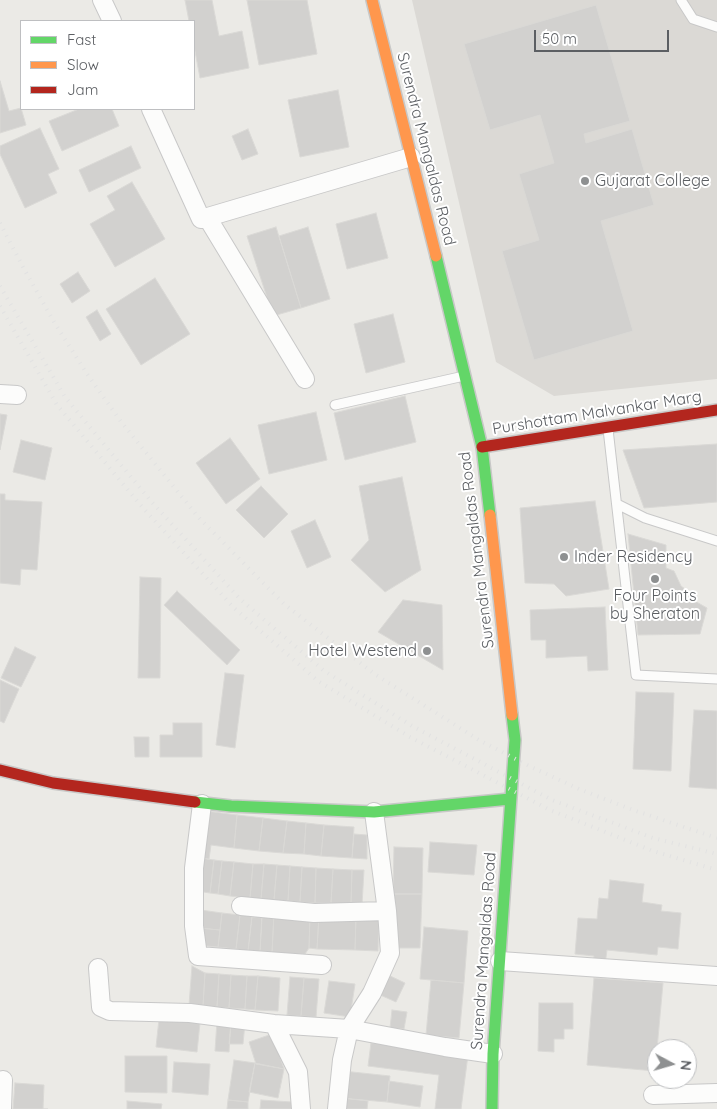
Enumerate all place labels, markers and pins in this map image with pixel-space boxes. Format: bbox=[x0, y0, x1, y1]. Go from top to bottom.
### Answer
place label: Gujarat College bbox=[595, 171, 710, 191]
marker: Gujarat College bbox=[579, 175, 591, 187]
place label: Inder Residency bbox=[574, 547, 692, 567]
marker: Inder Residency bbox=[558, 551, 570, 563]
marker: Four Points by Sheraton bbox=[649, 573, 661, 585]
place label: Four Points by Sheraton bbox=[610, 586, 700, 624]
place label: Hotel Westend bbox=[308, 641, 417, 661]
marker: Hotel Westend bbox=[421, 645, 433, 657]

